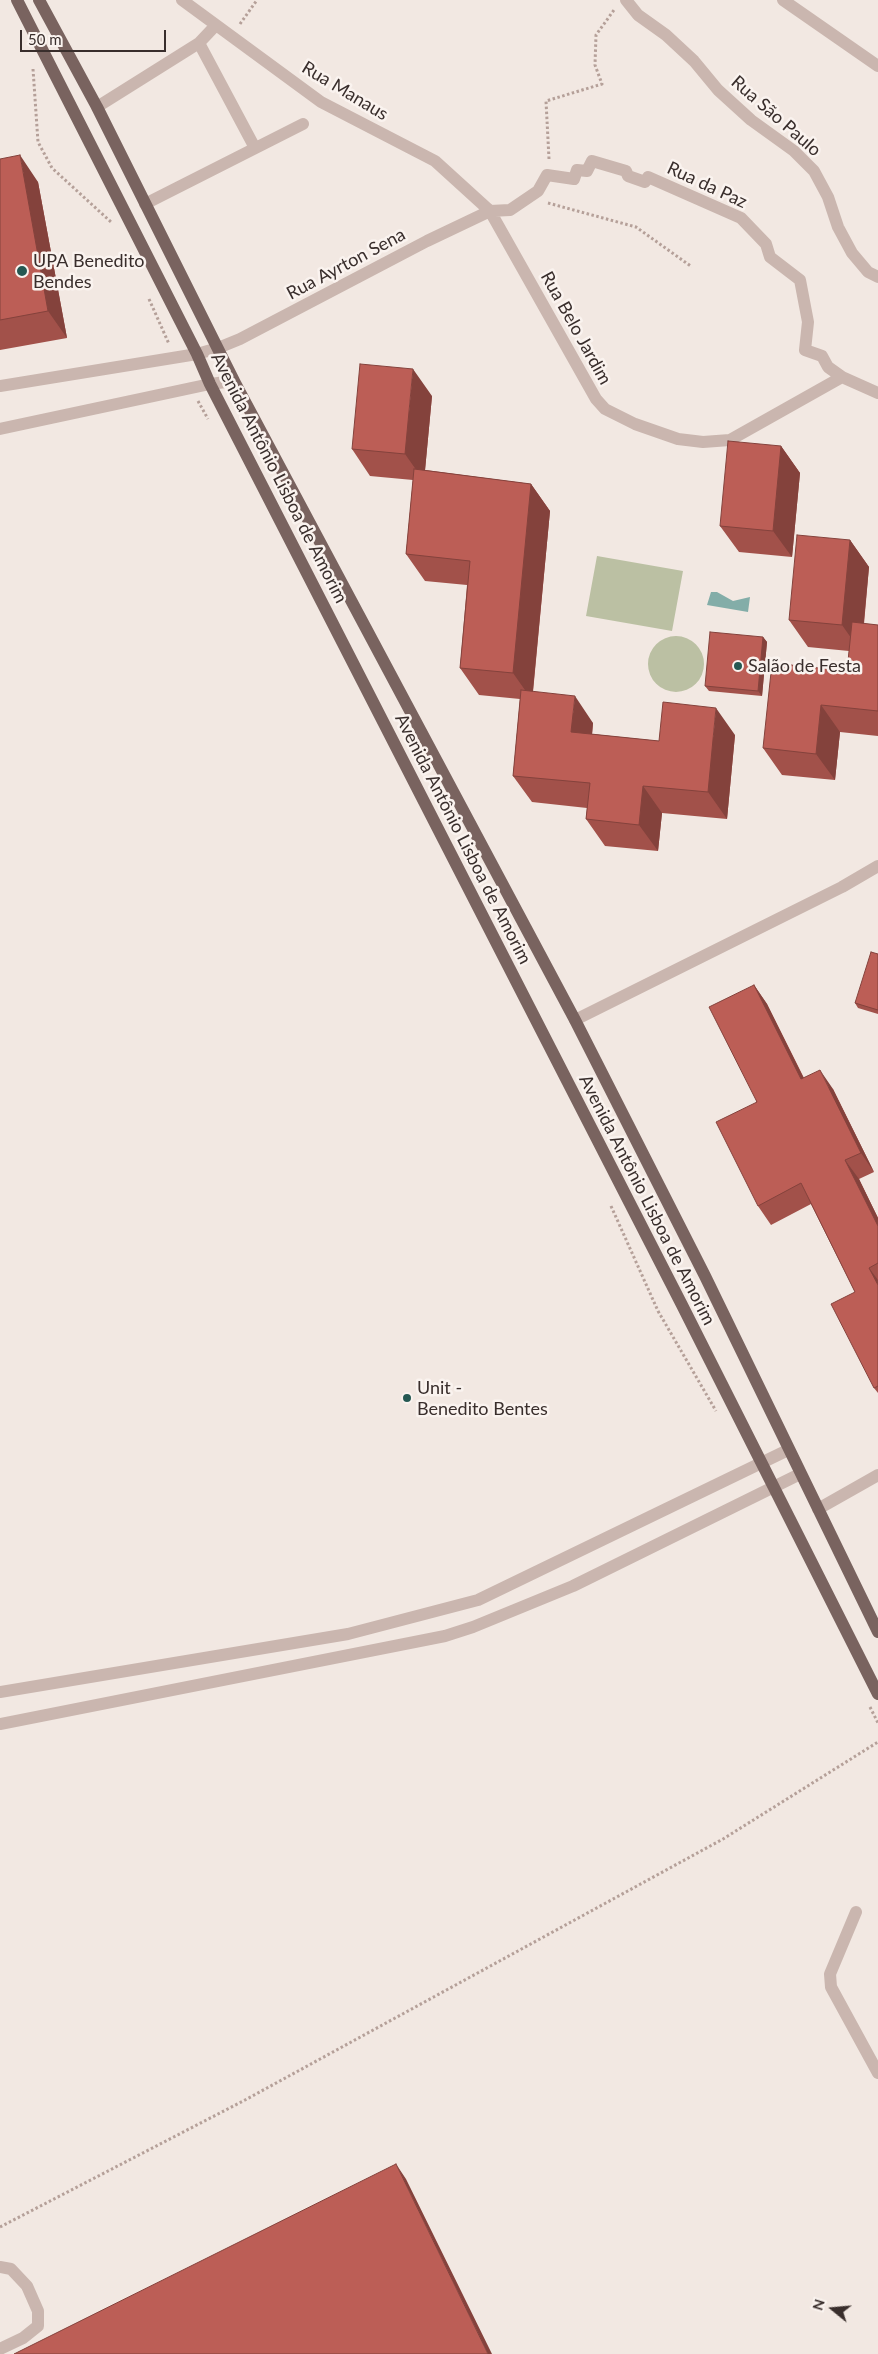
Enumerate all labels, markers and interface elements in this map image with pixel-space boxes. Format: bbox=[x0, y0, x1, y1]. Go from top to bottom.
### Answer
scale bar bbox=[22, 20, 169, 52]
text: 50 m bbox=[28, 30, 62, 48]
street label: Rua Manaus bbox=[298, 57, 392, 125]
street label: Rua São Paulo bbox=[727, 71, 825, 161]
street label: Rua da Paz bbox=[664, 157, 750, 213]
street label: Rua Ayrton Sena bbox=[283, 224, 409, 304]
place label: UPA Benedito Bendes bbox=[33, 250, 145, 292]
marker: UPA Benedito Bendes bbox=[15, 264, 29, 278]
street label: Rua Belo Jardim bbox=[536, 268, 616, 388]
street label: Avenida Antônio Lisboa de Amorim bbox=[206, 349, 352, 607]
place label: Salão de Festa bbox=[748, 655, 861, 677]
marker: Salão de Festa bbox=[732, 660, 744, 672]
street label: Avenida Antônio Lisboa de Amorim bbox=[390, 710, 536, 968]
street label: Avenida Antônio Lisboa de Amorim bbox=[574, 1071, 720, 1329]
place label: Unit - Benedito Bentes bbox=[417, 1377, 548, 1420]
marker: Unit - Benedito Bentes bbox=[401, 1392, 413, 1404]
north arrow bbox=[808, 2284, 858, 2334]
text: N bbox=[808, 2297, 828, 2312]

